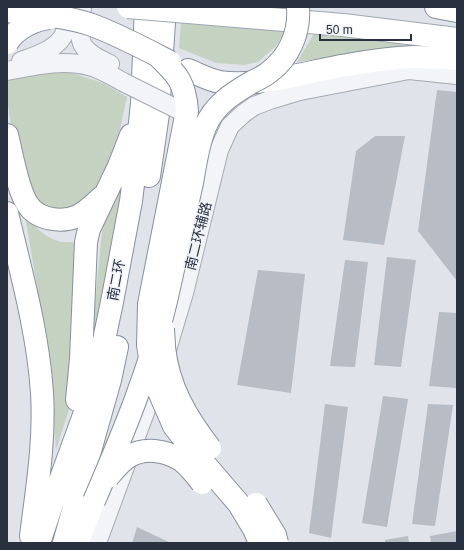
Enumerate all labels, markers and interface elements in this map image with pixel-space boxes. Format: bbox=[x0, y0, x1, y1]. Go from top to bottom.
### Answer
scale bar bbox=[320, 16, 411, 42]
text: 50 m bbox=[326, 23, 353, 37]
street label: 南二环辅路 bbox=[182, 200, 214, 272]
street label: 南二环 bbox=[104, 258, 128, 302]

